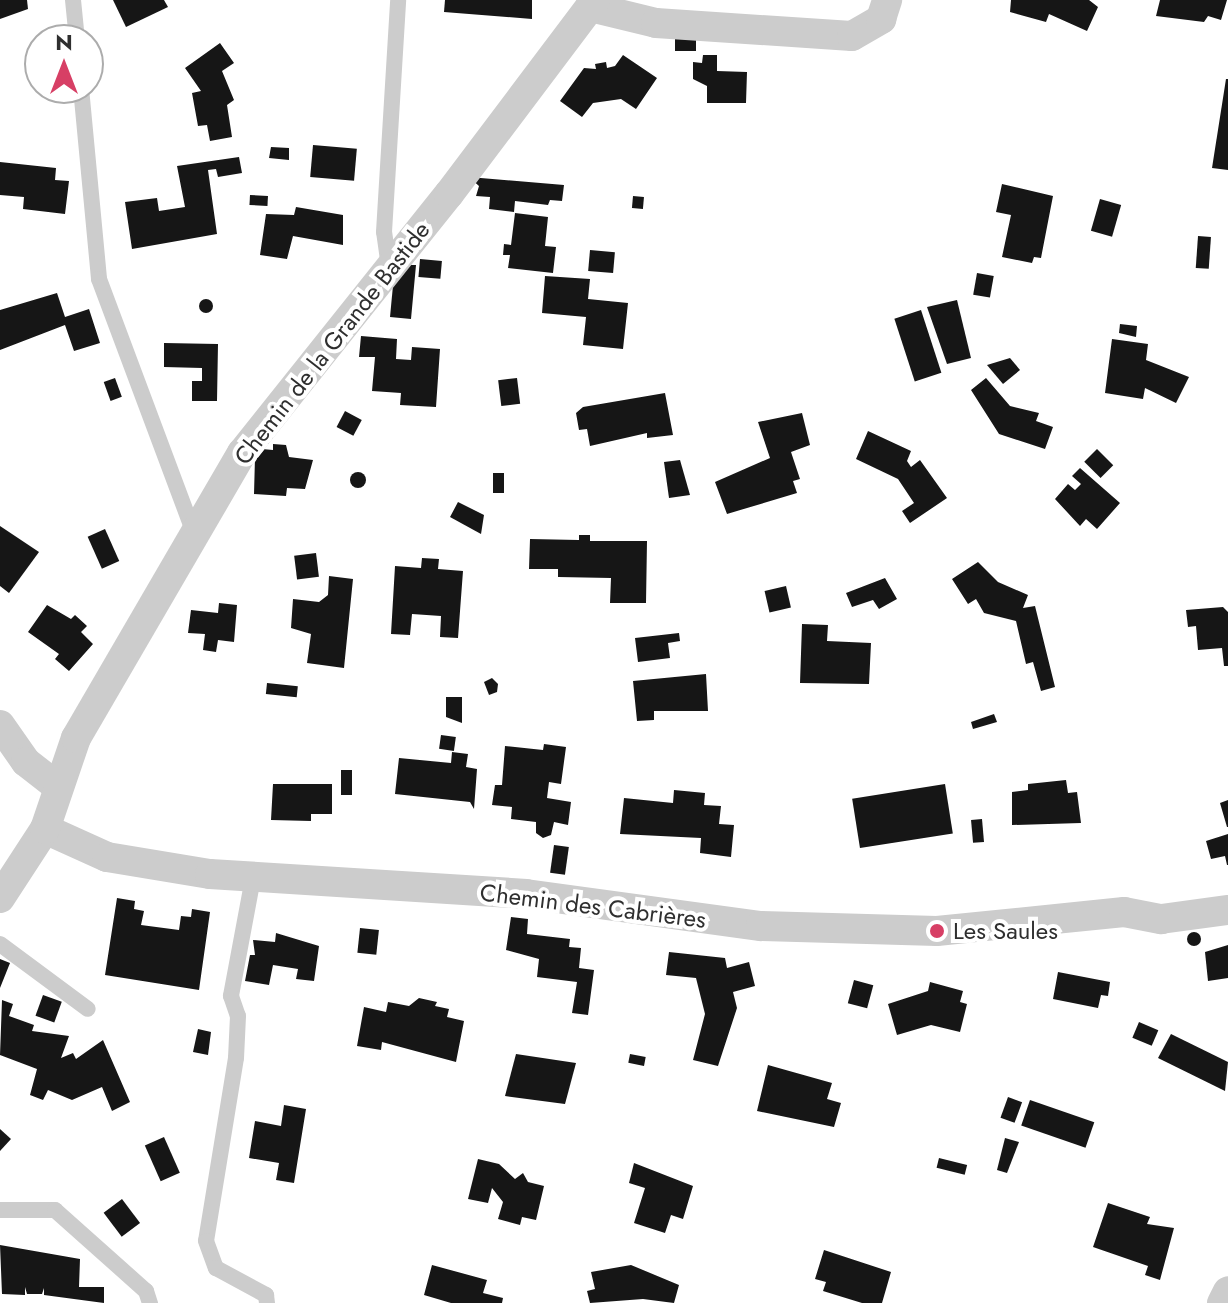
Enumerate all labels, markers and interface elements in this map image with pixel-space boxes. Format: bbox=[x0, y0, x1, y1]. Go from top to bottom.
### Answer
north arrow bbox=[24, 24, 104, 104]
text: N bbox=[55, 26, 73, 58]
street label: Chemin de la Grande Bastide bbox=[228, 216, 436, 470]
street label: Chemin des Cabrières bbox=[478, 878, 708, 934]
place label: Les Saules bbox=[953, 917, 1058, 945]
marker: Les Saules bbox=[928, 922, 946, 940]

